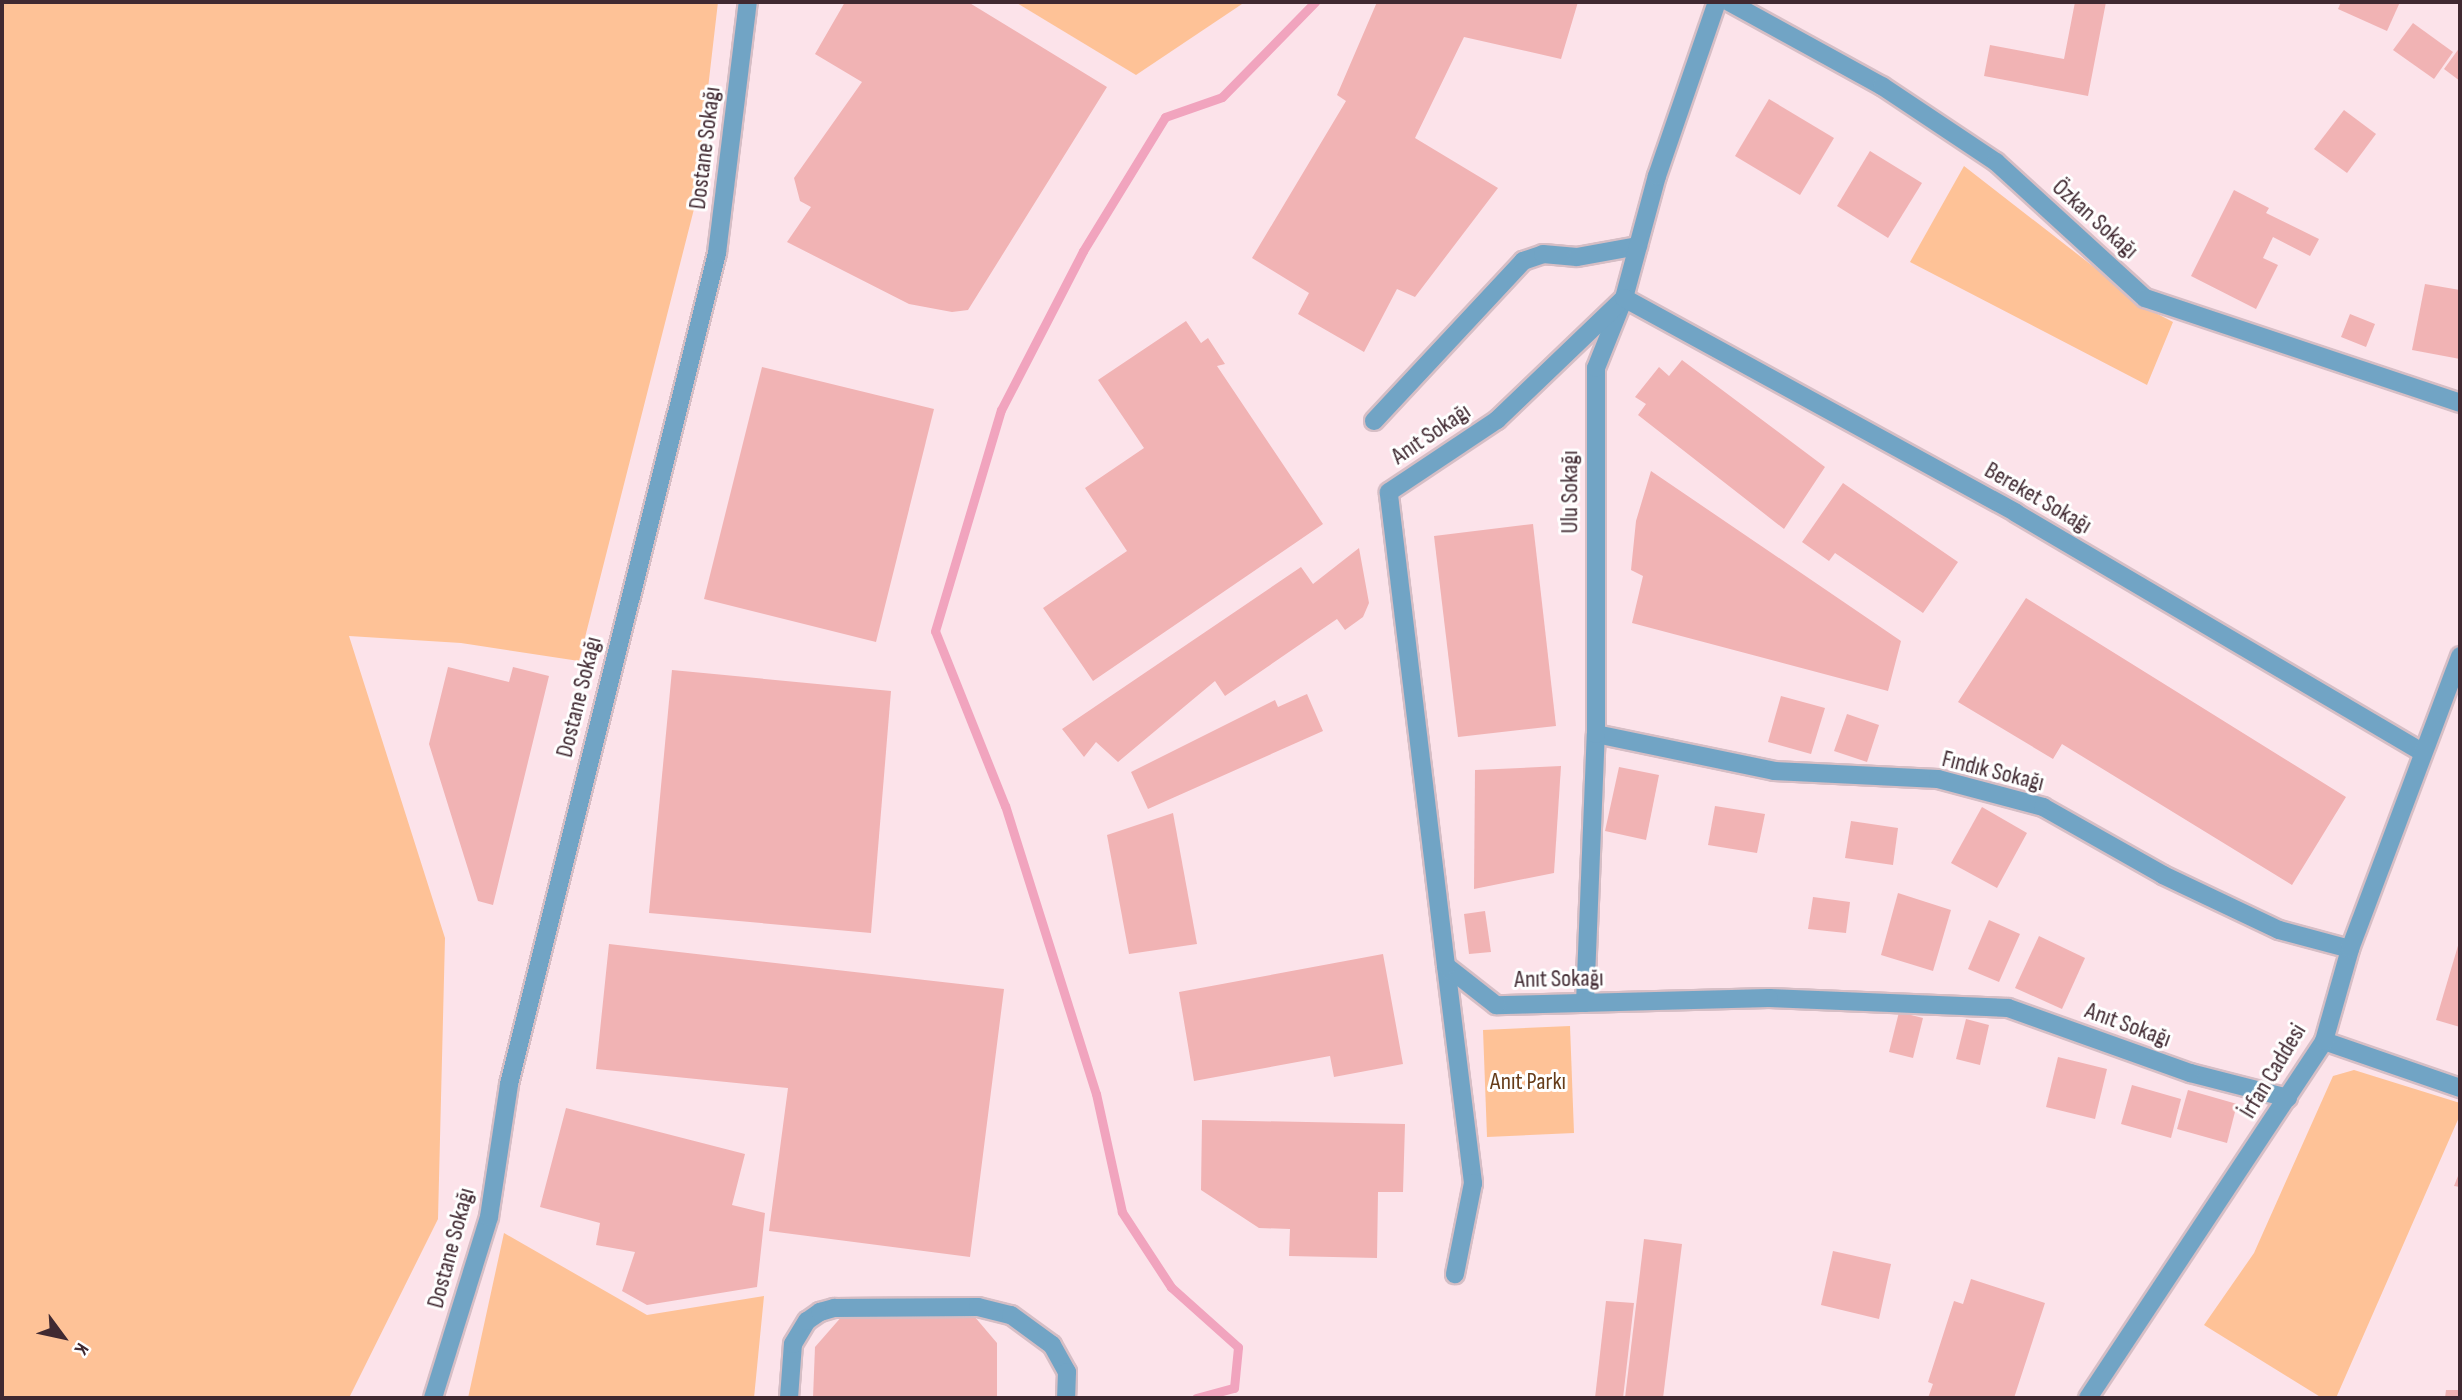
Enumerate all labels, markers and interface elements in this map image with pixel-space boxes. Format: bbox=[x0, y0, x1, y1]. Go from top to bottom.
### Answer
street label: Dostane Sokağı bbox=[683, 85, 727, 211]
street label: Özkan Sokağı bbox=[2046, 173, 2144, 265]
street label: Anıt Sokağı bbox=[1386, 397, 1476, 471]
street label: Ulu Sokağı bbox=[1556, 451, 1584, 533]
street label: Bereket Sokağı bbox=[1979, 456, 2097, 540]
street label: Dostane Sokağı bbox=[550, 634, 608, 760]
street label: Fındık Sokağı bbox=[1939, 744, 2047, 798]
street label: Anıt Sokağı bbox=[1514, 964, 1604, 994]
street label: Anıt Sokağı bbox=[2081, 996, 2175, 1054]
street label: İrfan Caddesi bbox=[2234, 1018, 2312, 1124]
park label: Anıt Parkı bbox=[1490, 1068, 1566, 1096]
street label: Dostane Sokağı bbox=[421, 1185, 481, 1311]
north arrow bbox=[28, 1302, 98, 1372]
text: K bbox=[69, 1339, 93, 1359]

